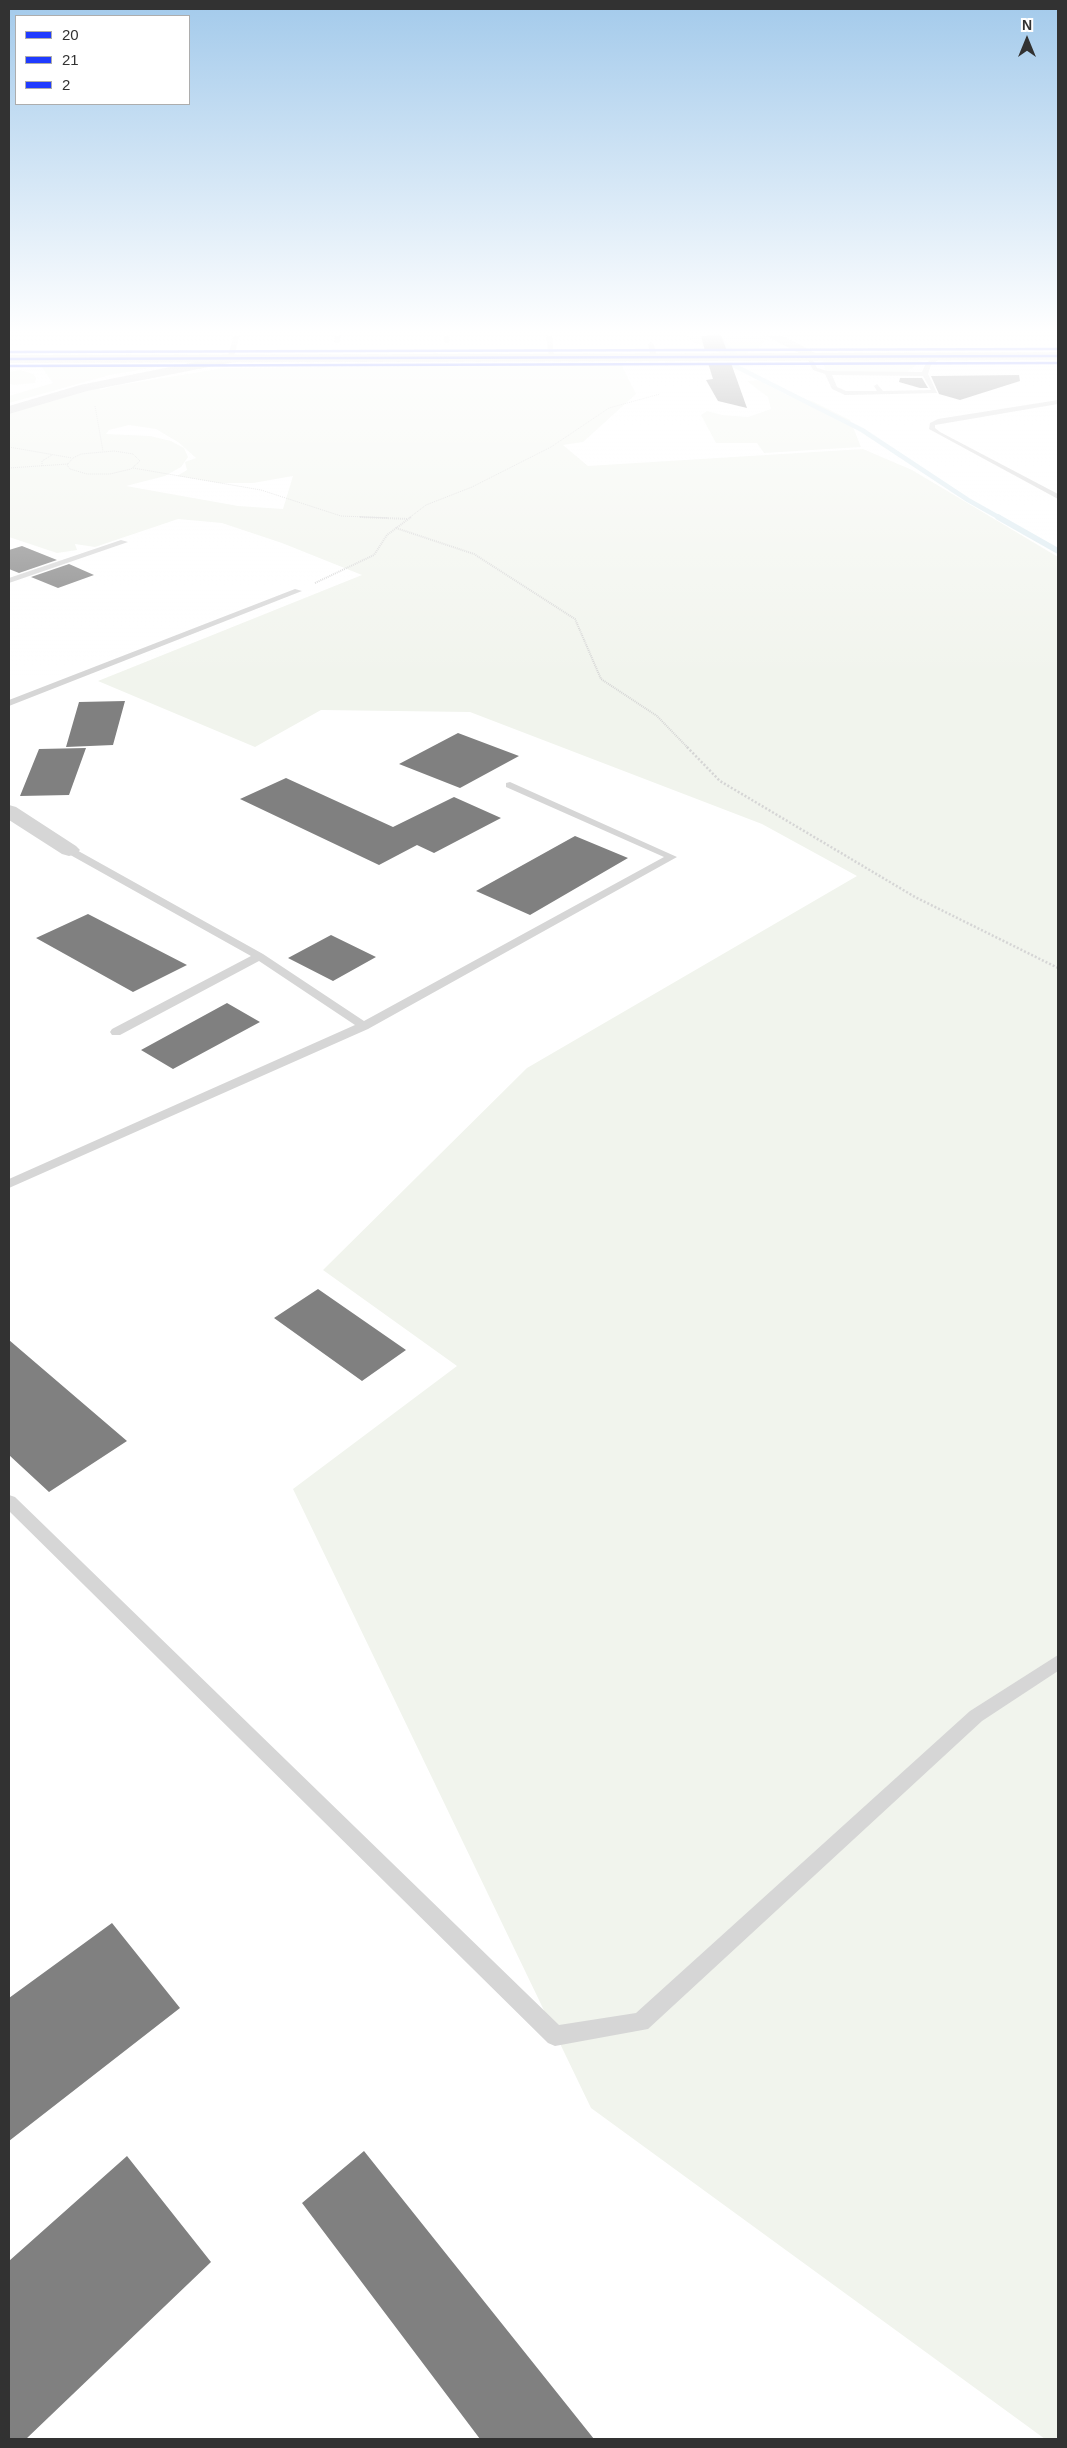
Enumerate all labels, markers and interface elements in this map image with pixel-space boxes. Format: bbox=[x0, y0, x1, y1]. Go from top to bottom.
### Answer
legend bbox=[15, 15, 190, 105]
north arrow bbox=[1002, 15, 1052, 65]
text: N bbox=[1022, 17, 1032, 33]
text: 20 bbox=[62, 26, 79, 43]
text: 21 bbox=[62, 51, 79, 68]
text: 2 bbox=[62, 76, 70, 93]

